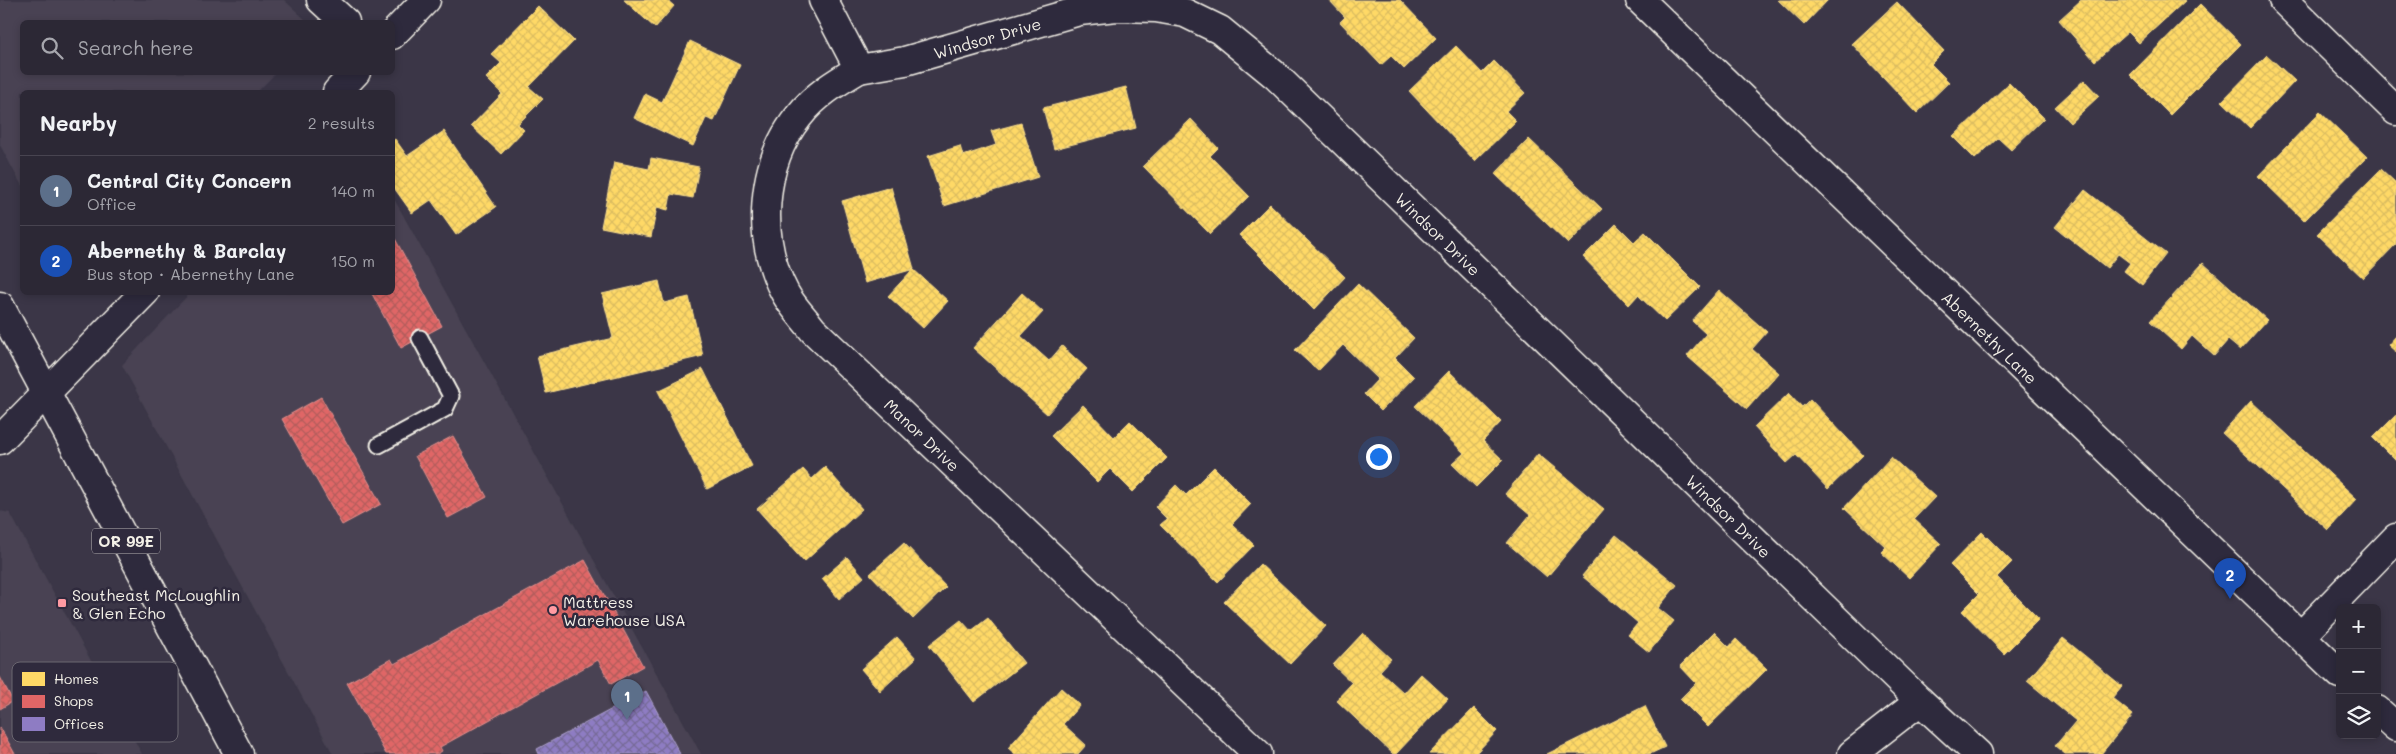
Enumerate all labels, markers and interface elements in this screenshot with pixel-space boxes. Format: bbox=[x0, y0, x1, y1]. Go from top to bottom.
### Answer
street label: Windsor Drive bbox=[931, 12, 1043, 63]
search box bbox=[20, 20, 395, 75]
icon: search bbox=[38, 34, 66, 62]
text: Search here bbox=[78, 35, 194, 60]
text: Nearby bbox=[40, 109, 117, 136]
text: 2 results bbox=[308, 112, 375, 133]
text: Central City Concern bbox=[87, 168, 291, 193]
text: 1 bbox=[52, 180, 60, 201]
text: 140 m bbox=[331, 180, 375, 201]
street label: Windsor Drive bbox=[1391, 188, 1486, 280]
text: Office bbox=[87, 193, 136, 214]
text: Abernethy & Barclay bbox=[87, 238, 286, 263]
text: 2 bbox=[52, 250, 60, 271]
text: 150 m bbox=[331, 250, 375, 271]
text: Bus stop · Abernethy Lane bbox=[87, 263, 295, 284]
street label: Abernethy Lane bbox=[1938, 286, 2042, 388]
street label: Manor Drive bbox=[880, 394, 965, 475]
your location bbox=[1366, 444, 1392, 470]
street label: Windsor Drive bbox=[1682, 470, 1776, 562]
road number: OR 99E bbox=[92, 528, 160, 554]
pin: 2 bbox=[2214, 558, 2246, 599]
place label: Southeast McLoughlin & Glen Echo bbox=[72, 584, 240, 623]
place label: Mattress Warehouse USA bbox=[563, 591, 686, 630]
marker: Southeast McLoughlin & Glen Echo bbox=[56, 597, 68, 609]
marker: Mattress Warehouse USA bbox=[547, 604, 559, 616]
map controls bbox=[2336, 604, 2381, 739]
button: + bbox=[2336, 604, 2381, 649]
button: − bbox=[2336, 649, 2381, 694]
legend bbox=[12, 662, 178, 742]
text: Homes bbox=[54, 669, 99, 688]
pin: 1 bbox=[611, 679, 643, 720]
text: Shops bbox=[54, 691, 94, 710]
button: layers bbox=[2336, 694, 2381, 739]
text: Offices bbox=[54, 714, 104, 733]

